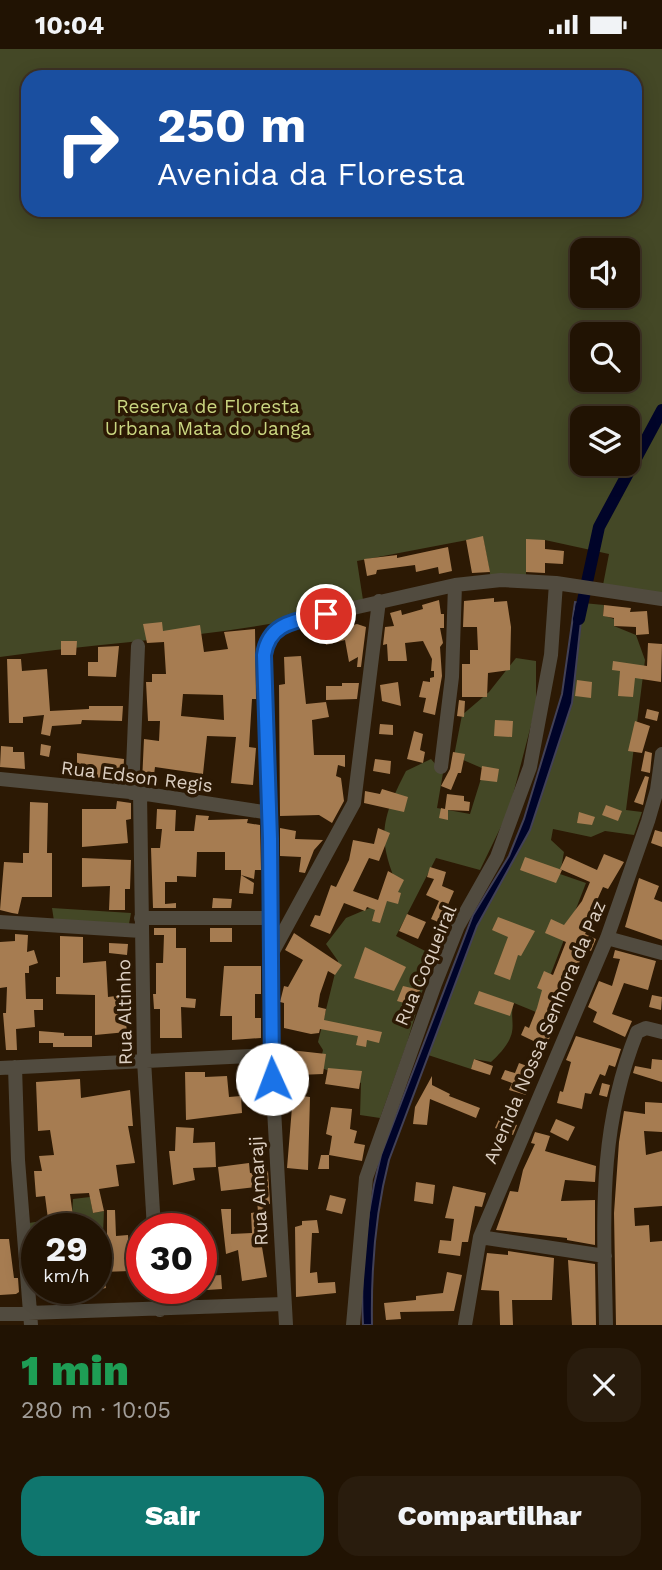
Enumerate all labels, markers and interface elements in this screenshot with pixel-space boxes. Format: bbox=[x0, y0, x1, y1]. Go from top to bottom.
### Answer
text: 10:04 bbox=[35, 10, 104, 40]
text: 250 m bbox=[157, 96, 306, 154]
icon: right bbox=[42, 98, 133, 189]
text: Avenida da Floresta bbox=[157, 155, 465, 193]
map controls bbox=[570, 238, 640, 476]
button: sound bbox=[570, 238, 640, 308]
button: search bbox=[570, 322, 640, 392]
park label: Reserva de Floresta Urbana Mata do Janga bbox=[105, 395, 312, 440]
button: layers bbox=[570, 406, 640, 476]
pin bbox=[296, 584, 356, 644]
icon: arrive bbox=[307, 595, 345, 633]
street label: Rua Edson Regis bbox=[60, 756, 214, 797]
street label: Avenida Nossa Senhora da Paz bbox=[478, 897, 610, 1167]
street label: Rua Coqueiral bbox=[390, 901, 461, 1029]
street label: Rua Altinho bbox=[112, 959, 137, 1065]
position arrow bbox=[235, 1042, 309, 1116]
street label: Rua Amaraji bbox=[244, 1135, 273, 1246]
speed limit sign: 30 bbox=[126, 1213, 217, 1304]
text: 29 bbox=[45, 1228, 88, 1270]
text: km/h bbox=[43, 1265, 90, 1286]
text: 1 min bbox=[21, 1346, 129, 1395]
button: close bbox=[567, 1348, 641, 1422]
text: 280 m · 10:05 bbox=[21, 1397, 171, 1424]
button: Sair bbox=[21, 1476, 324, 1556]
button: Compartilhar bbox=[338, 1476, 641, 1556]

